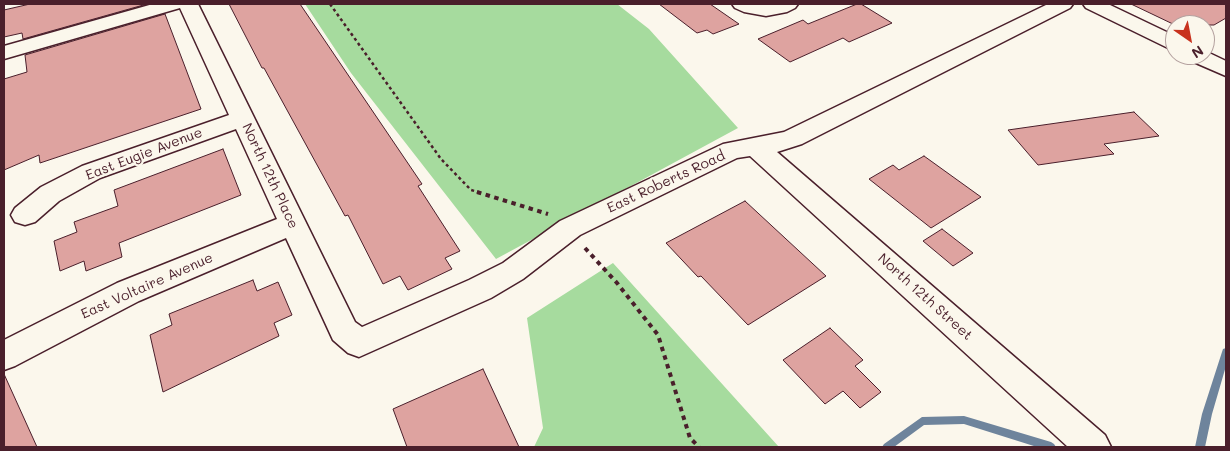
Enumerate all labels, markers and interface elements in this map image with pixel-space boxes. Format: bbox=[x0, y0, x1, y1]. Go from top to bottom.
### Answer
north arrow bbox=[1165, 15, 1215, 65]
text: N bbox=[1188, 41, 1208, 63]
street label: North 12th Place bbox=[238, 121, 302, 231]
street label: East Eugie Avenue bbox=[83, 124, 205, 184]
street label: East Roberts Road bbox=[604, 147, 728, 217]
street label: East Voltaire Avenue bbox=[78, 249, 216, 323]
street label: North 12th Street bbox=[874, 250, 976, 344]

